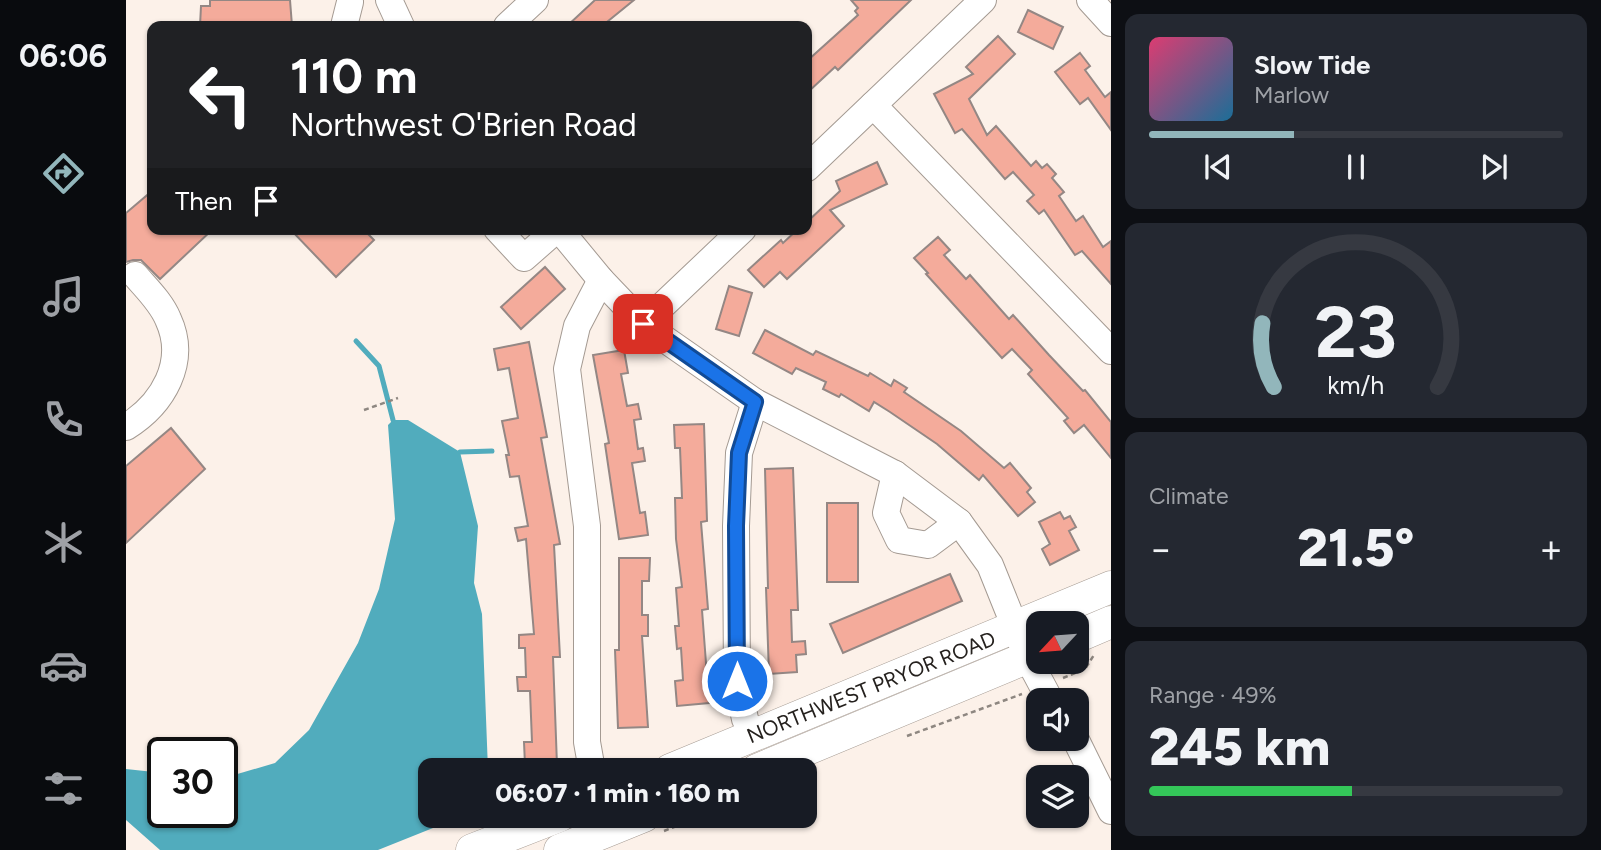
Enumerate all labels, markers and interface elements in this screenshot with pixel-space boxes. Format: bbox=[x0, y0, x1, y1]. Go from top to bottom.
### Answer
text: 06:06 bbox=[19, 37, 107, 75]
text: 110 m bbox=[290, 46, 418, 105]
icon: left bbox=[175, 49, 266, 140]
text: Slow Tide bbox=[1254, 49, 1370, 81]
text: Marlow bbox=[1254, 81, 1329, 109]
text: Northwest O'Brien Road bbox=[290, 106, 637, 144]
icon: previous bbox=[1199, 148, 1237, 186]
icon: pause bbox=[1337, 148, 1375, 186]
icon: next bbox=[1475, 148, 1513, 186]
icon: directions bbox=[39, 149, 88, 198]
icon: arrive bbox=[247, 182, 285, 220]
text: Then bbox=[175, 185, 233, 217]
icon: music bbox=[39, 272, 88, 321]
text: 23 bbox=[1315, 288, 1397, 375]
pin bbox=[613, 294, 673, 354]
icon: arrive bbox=[624, 305, 662, 343]
text: km/h bbox=[1327, 369, 1385, 399]
icon: phone bbox=[39, 395, 88, 444]
text: Climate bbox=[1149, 482, 1228, 510]
text: 21.5° bbox=[1298, 517, 1414, 579]
icon: climate bbox=[39, 518, 88, 567]
text: − bbox=[1149, 526, 1173, 572]
text: + bbox=[1539, 526, 1563, 572]
north arrow bbox=[1026, 611, 1088, 674]
map controls bbox=[1026, 611, 1089, 828]
street label: NORTHWEST PRYOR ROAD bbox=[743, 626, 999, 748]
icon: car bbox=[39, 641, 88, 690]
position arrow bbox=[700, 644, 774, 718]
text: Range · 49% bbox=[1149, 681, 1277, 709]
button: sound bbox=[1026, 688, 1089, 751]
text: 245 km bbox=[1149, 716, 1330, 778]
speed limit sign: 30 bbox=[147, 737, 238, 828]
icon: filters bbox=[39, 764, 88, 813]
button: layers bbox=[1026, 765, 1089, 828]
text: 06:07 · 1 min · 160 m bbox=[495, 777, 740, 809]

